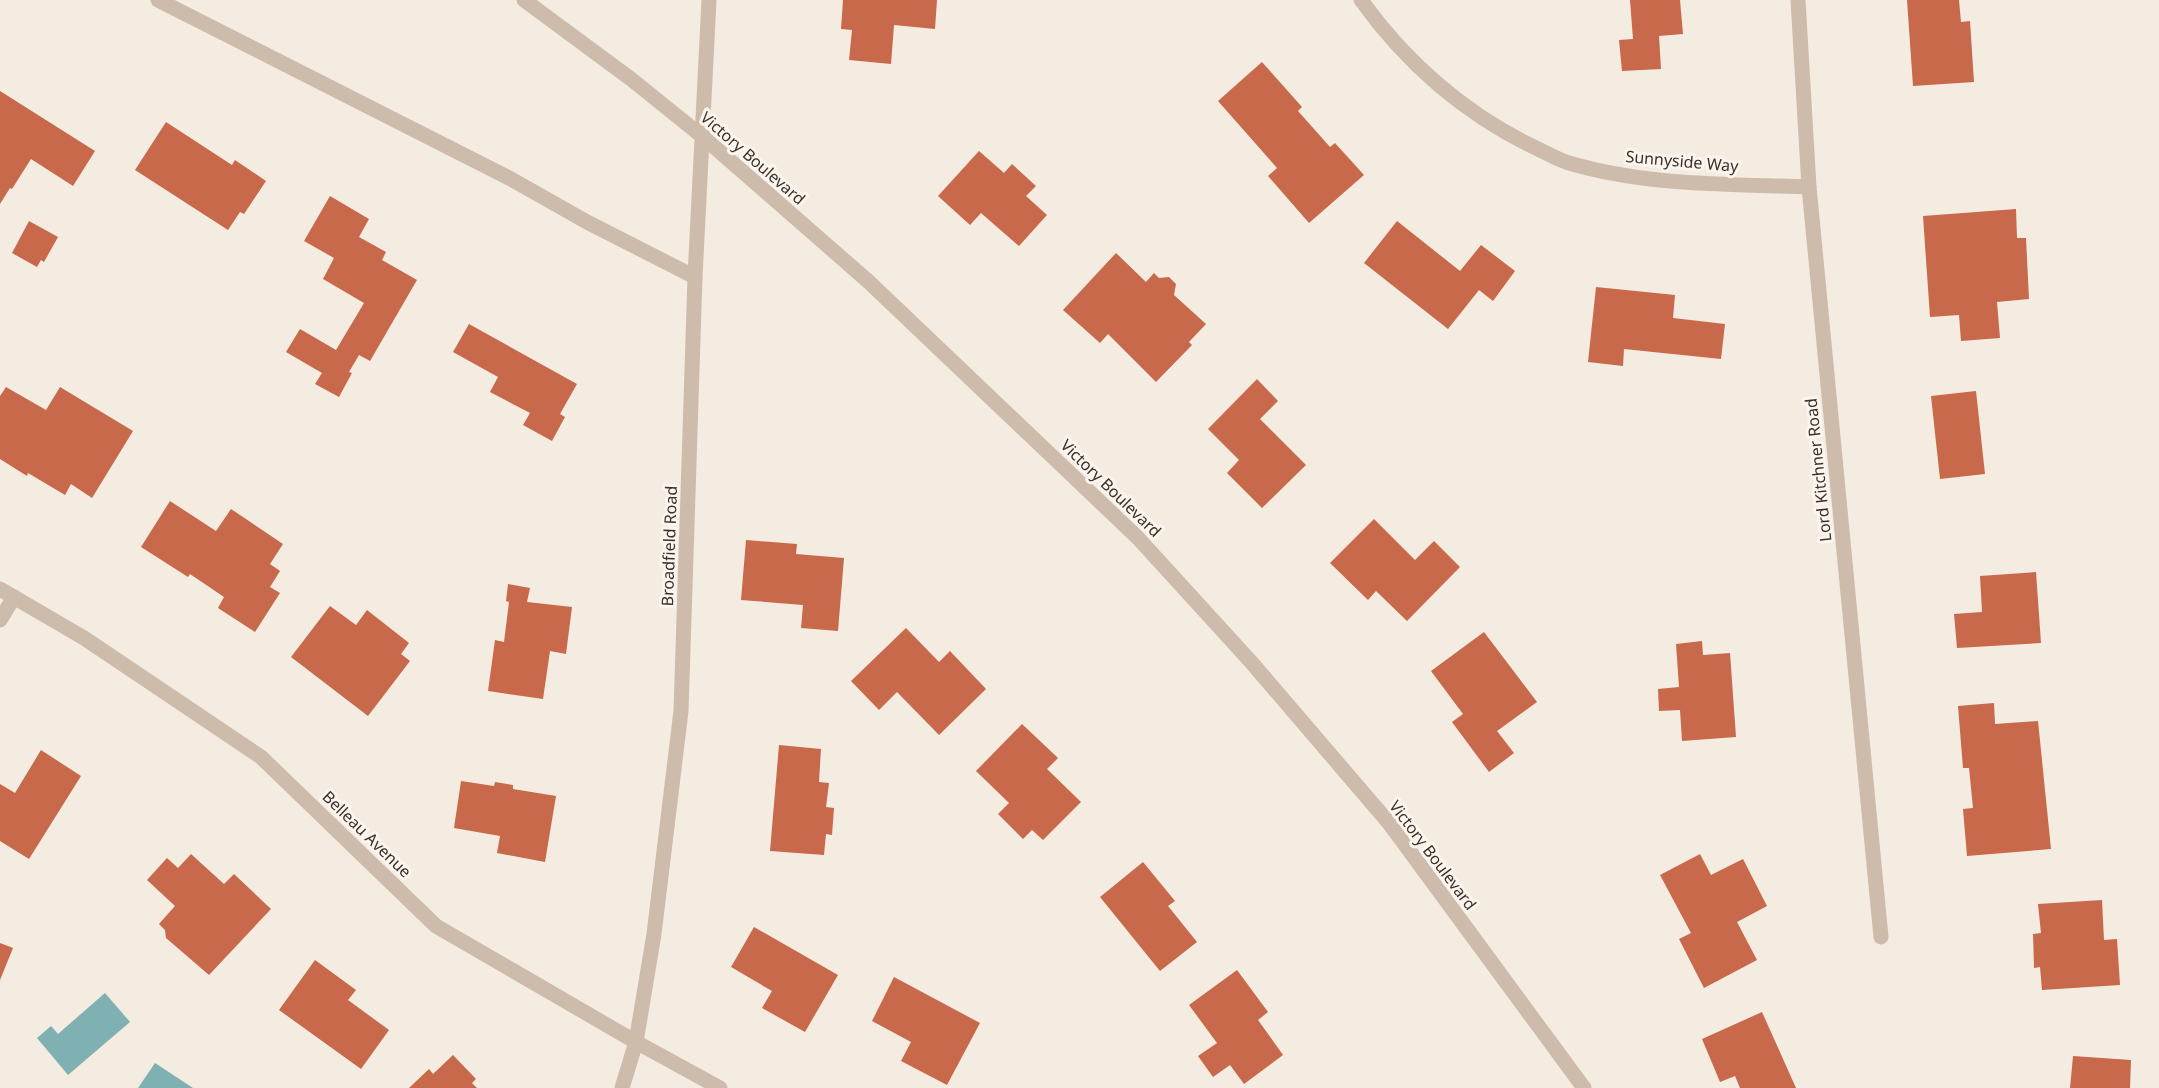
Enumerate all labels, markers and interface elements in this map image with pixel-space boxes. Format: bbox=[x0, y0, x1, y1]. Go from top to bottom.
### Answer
street label: Victory Boulevard bbox=[696, 106, 810, 210]
street label: Sunnyside Way bbox=[1625, 145, 1740, 177]
street label: Lord Kitchner Road bbox=[1800, 397, 1836, 543]
street label: Victory Boulevard bbox=[1056, 434, 1166, 542]
street label: Broadfield Road bbox=[656, 485, 682, 607]
street label: Belleau Avenue bbox=[318, 786, 416, 882]
street label: Victory Boulevard bbox=[1385, 796, 1481, 914]

